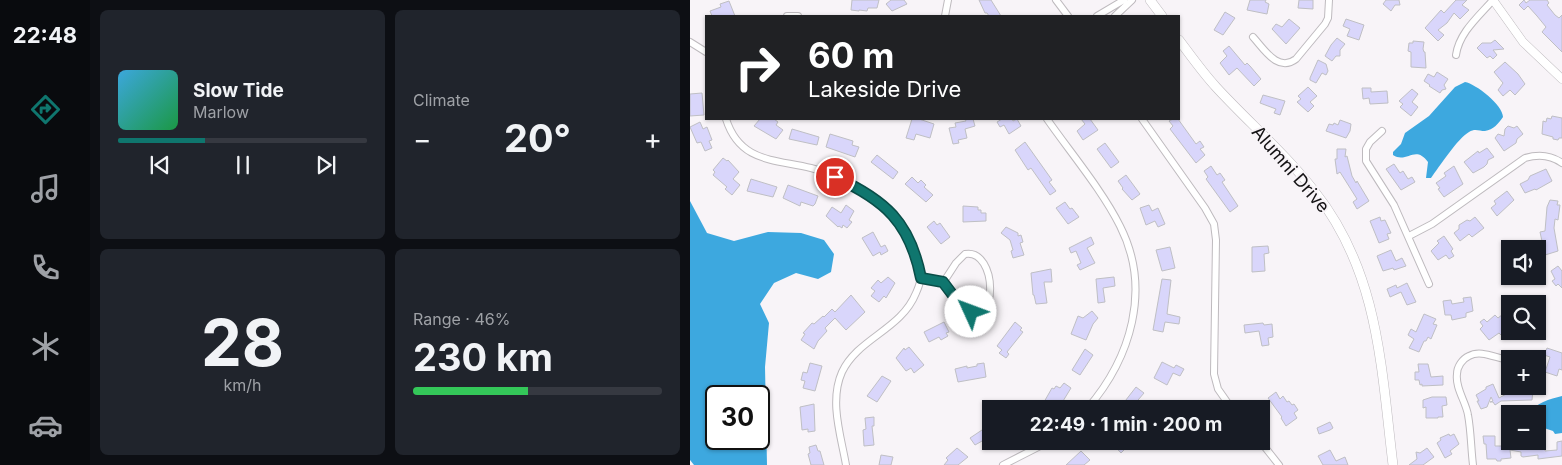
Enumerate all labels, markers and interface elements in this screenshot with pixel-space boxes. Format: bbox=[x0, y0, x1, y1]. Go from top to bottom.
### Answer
text: 22:48 bbox=[13, 22, 77, 48]
text: 60 m bbox=[808, 34, 895, 76]
icon: right bbox=[725, 35, 790, 100]
text: Lakeside Drive bbox=[808, 76, 961, 102]
text: Slow Tide bbox=[193, 79, 284, 102]
text: Climate bbox=[413, 90, 470, 110]
icon: directions bbox=[28, 92, 63, 127]
text: Marlow bbox=[193, 102, 249, 122]
text: 20° bbox=[504, 115, 571, 161]
street label: Alumni Drive bbox=[1248, 121, 1334, 217]
text: − bbox=[413, 122, 432, 156]
text: + bbox=[643, 122, 662, 156]
icon: previous bbox=[146, 151, 174, 179]
icon: pause bbox=[229, 151, 257, 179]
icon: next bbox=[312, 151, 340, 179]
pin bbox=[814, 156, 856, 198]
icon: arrive bbox=[821, 163, 849, 191]
icon: music bbox=[28, 171, 63, 206]
map controls bbox=[1501, 240, 1546, 450]
button: sound bbox=[1501, 240, 1546, 285]
icon: phone bbox=[28, 250, 63, 285]
position arrow bbox=[944, 285, 996, 337]
button: search bbox=[1501, 295, 1546, 340]
text: 28 bbox=[201, 303, 284, 382]
text: Range · 46% bbox=[413, 309, 510, 329]
icon: climate bbox=[28, 329, 63, 364]
text: 230 km bbox=[413, 334, 553, 380]
button: + bbox=[1501, 350, 1546, 395]
text: km/h bbox=[223, 375, 262, 395]
speed limit sign: 30 bbox=[705, 385, 770, 450]
button: − bbox=[1501, 405, 1546, 450]
icon: car bbox=[28, 408, 63, 443]
text: 22:49 · 1 min · 200 m bbox=[1030, 413, 1222, 436]

